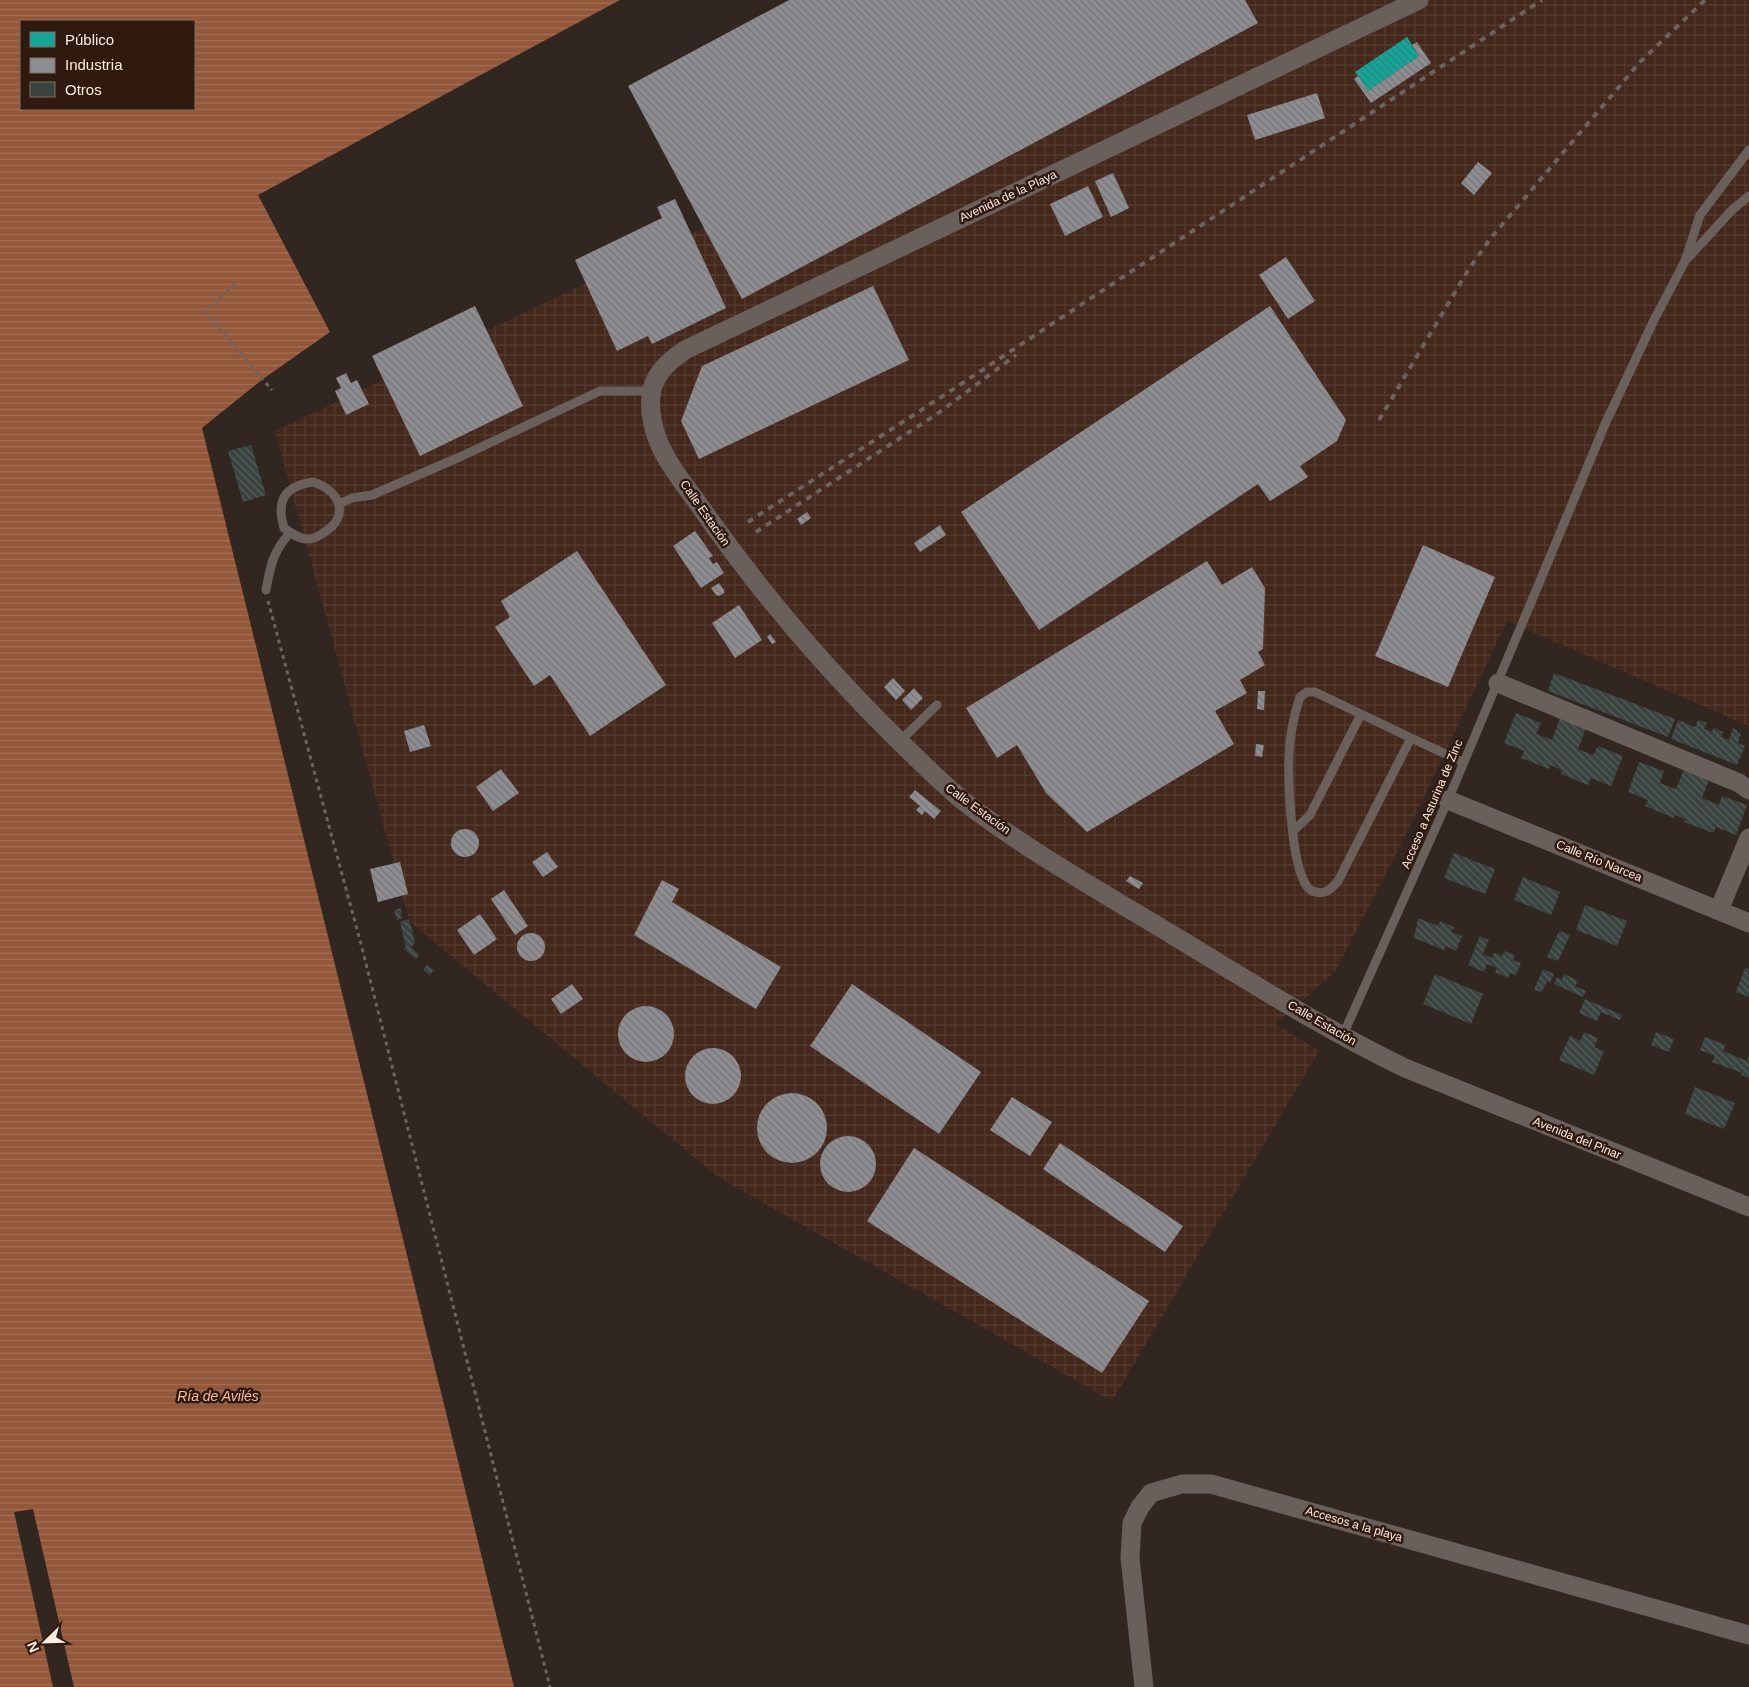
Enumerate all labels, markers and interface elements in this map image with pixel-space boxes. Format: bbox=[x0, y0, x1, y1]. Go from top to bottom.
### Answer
legend bbox=[20, 20, 195, 110]
text: Público bbox=[65, 31, 114, 48]
text: Industria bbox=[65, 56, 123, 73]
text: Otros bbox=[65, 81, 102, 98]
street label: Avenida de la Playa bbox=[957, 167, 1059, 225]
street label: Calle Estación bbox=[677, 478, 733, 548]
street label: Acceso a Asturina de Zinc bbox=[1398, 737, 1466, 871]
street label: Calle Estación bbox=[943, 781, 1013, 837]
street label: Calle Río Narcea bbox=[1554, 837, 1644, 885]
street label: Calle Estación bbox=[1285, 998, 1359, 1048]
street label: Avenida del Pinar bbox=[1531, 1114, 1623, 1162]
water label: Ría de Avilés bbox=[177, 1388, 259, 1404]
street label: Accesos a la playa bbox=[1304, 1503, 1404, 1545]
north arrow bbox=[20, 1617, 70, 1667]
text: N bbox=[24, 1639, 42, 1655]

